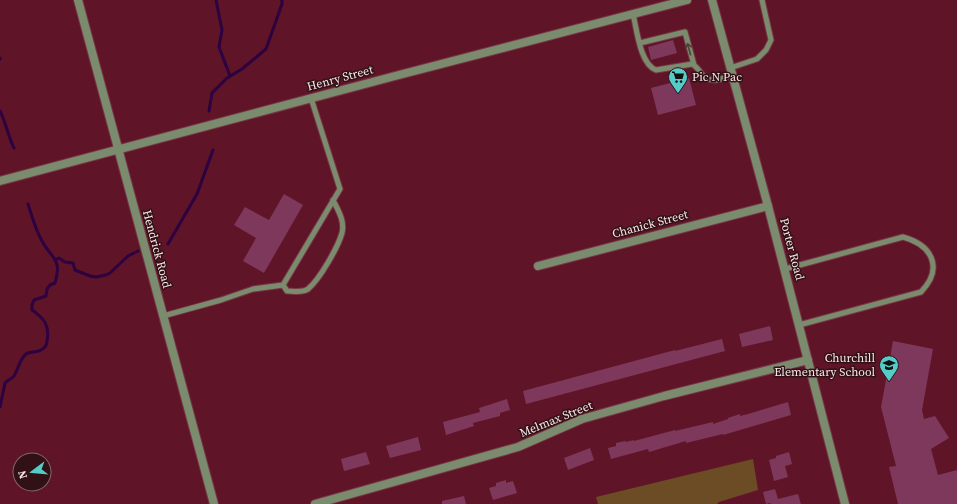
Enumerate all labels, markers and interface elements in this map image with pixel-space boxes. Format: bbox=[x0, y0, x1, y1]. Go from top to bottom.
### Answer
one-way arrow bbox=[685, 42, 693, 55]
street label: Henry Street bbox=[305, 61, 375, 94]
supermarket icon: Pic N Pac bbox=[667, 66, 689, 94]
place label: Pic N Pac bbox=[692, 69, 742, 85]
street label: Chanick Street bbox=[610, 206, 690, 242]
street label: Hendrick Road bbox=[139, 208, 175, 290]
street label: Porter Road bbox=[776, 216, 808, 282]
place label: Churchill Elementary School bbox=[774, 350, 875, 380]
school or university icon: Churchill Elementary School bbox=[878, 354, 900, 382]
street label: Melmax Street bbox=[517, 397, 595, 441]
north arrow bbox=[12, 452, 52, 492]
text: N bbox=[15, 469, 31, 481]

